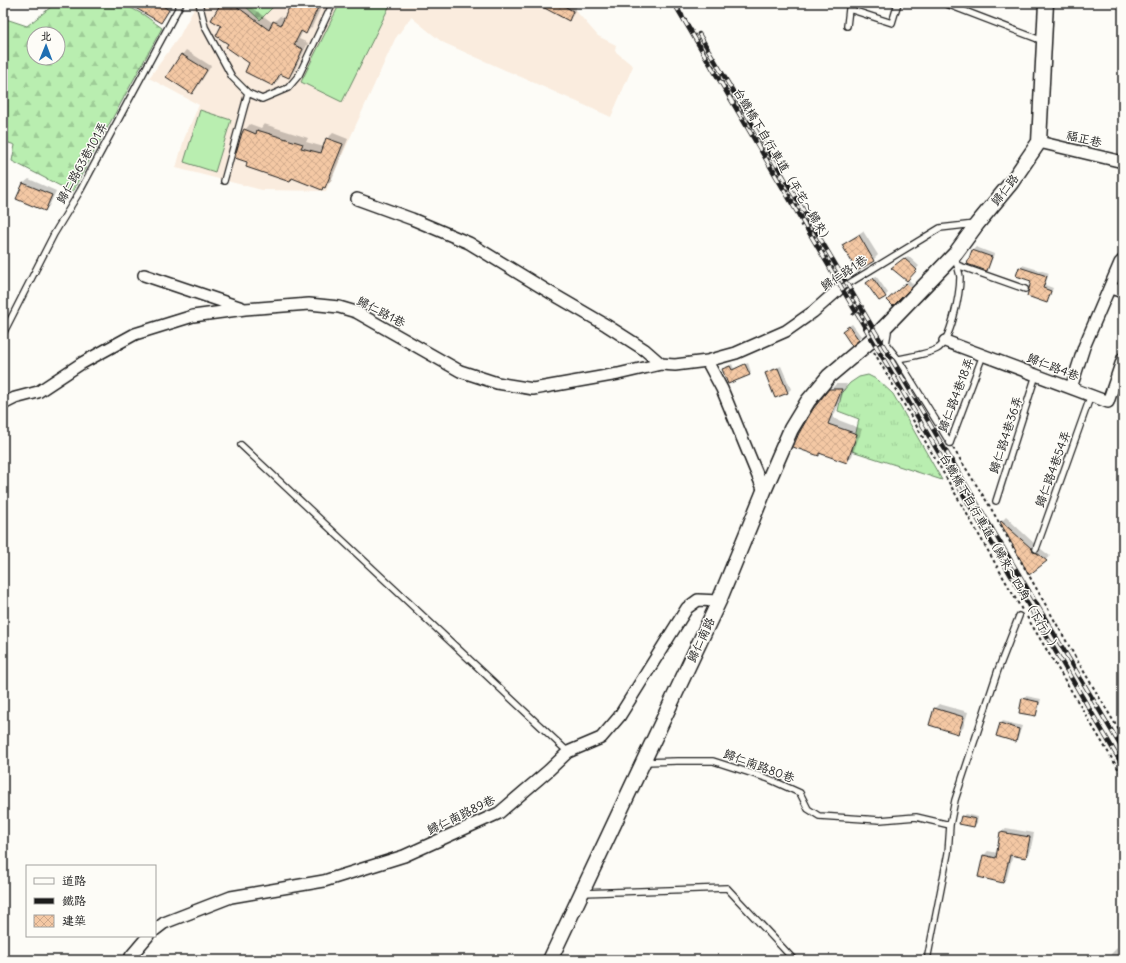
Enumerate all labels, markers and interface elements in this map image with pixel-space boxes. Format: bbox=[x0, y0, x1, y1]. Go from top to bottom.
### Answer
north arrow bbox=[26, 26, 66, 66]
text: 北 bbox=[41, 29, 52, 43]
street label: 台鐵橋下自行車道（平宅～歸來） bbox=[731, 85, 836, 247]
street label: 歸仁路63巷101弄 bbox=[53, 119, 110, 206]
street label: 福正巷 bbox=[1065, 127, 1103, 150]
street label: 歸仁路 bbox=[988, 171, 1022, 208]
street label: 歸仁路1巷 bbox=[818, 252, 870, 294]
street label: 歸仁路1巷 bbox=[354, 293, 408, 330]
street label: 歸仁路4巷 bbox=[1025, 350, 1082, 383]
street label: 歸仁路4巷18弄 bbox=[934, 355, 977, 434]
street label: 歸仁路4巷36弄 bbox=[986, 394, 1025, 476]
street label: 歸仁路4巷54弄 bbox=[1032, 428, 1073, 509]
street label: 台鐵橋下自行車道（歸來～四角（下行）） bbox=[937, 450, 1064, 655]
street label: 歸仁南路 bbox=[684, 615, 717, 665]
street label: 歸仁南路80巷 bbox=[721, 746, 797, 785]
street label: 歸仁南路89巷 bbox=[424, 792, 497, 837]
legend bbox=[26, 865, 156, 937]
text: 道路 bbox=[62, 873, 86, 888]
text: 鐵路 bbox=[62, 893, 86, 908]
text: 建築 bbox=[62, 913, 86, 928]

